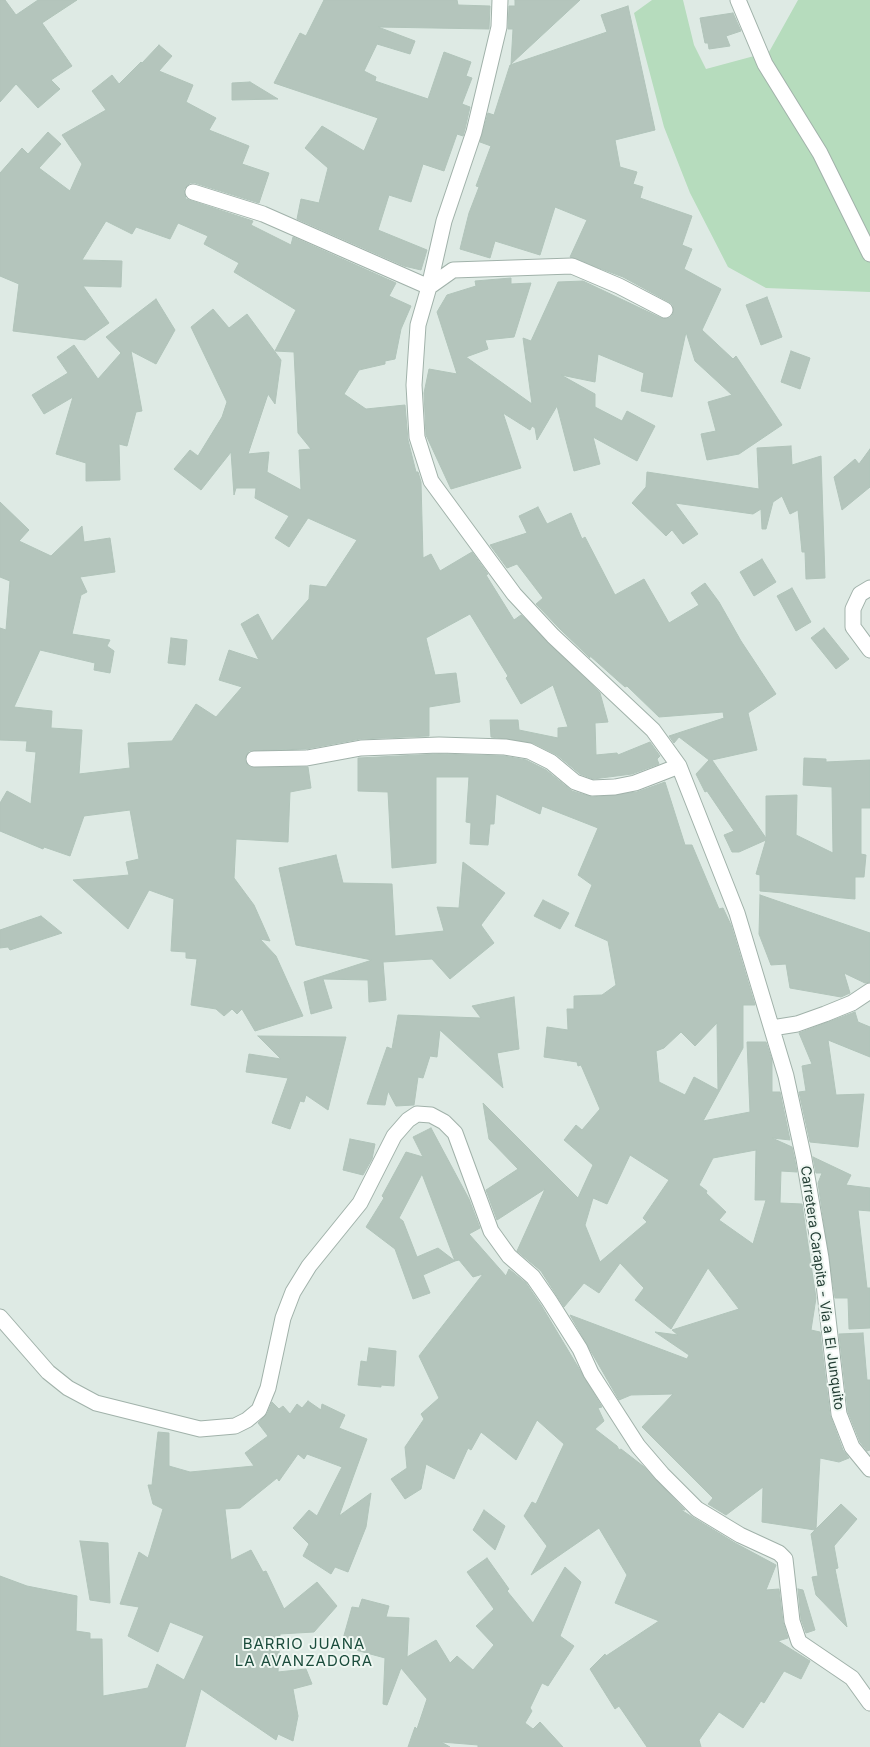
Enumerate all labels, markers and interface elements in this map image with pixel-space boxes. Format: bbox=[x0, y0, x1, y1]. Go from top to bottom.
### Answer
street label: Carretera Carapita - Vía a El Junquito bbox=[797, 1165, 847, 1411]
district label: BARRIO JUANA LA AVANZADORA bbox=[233, 1635, 375, 1670]

